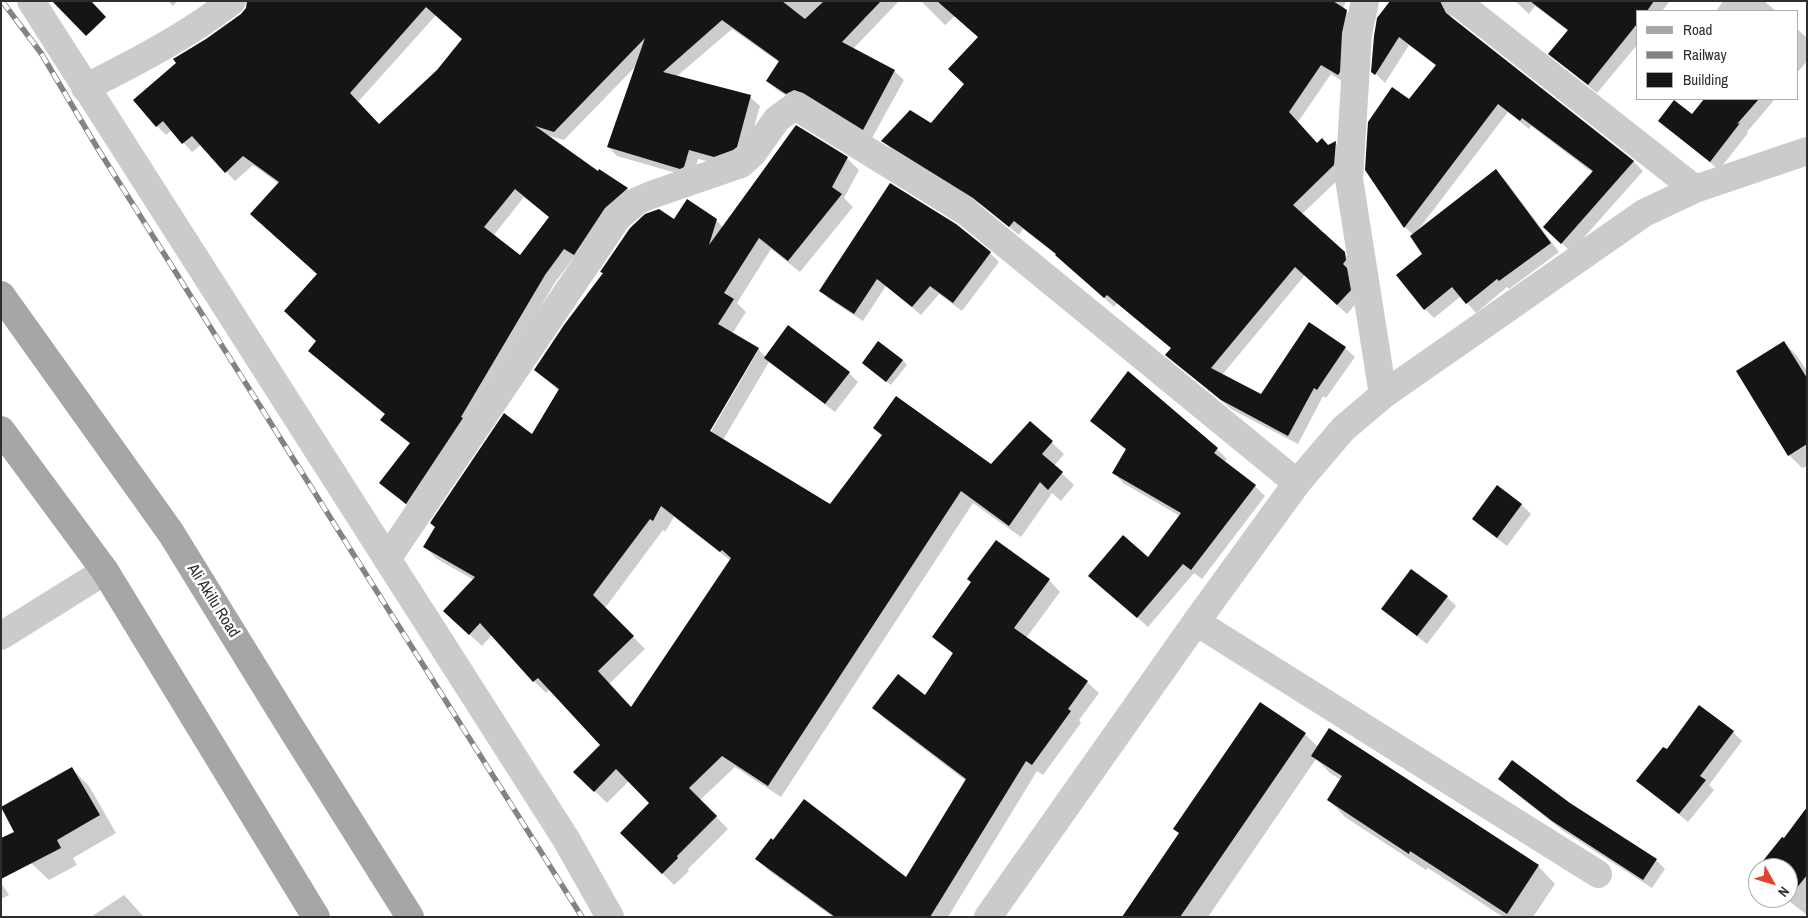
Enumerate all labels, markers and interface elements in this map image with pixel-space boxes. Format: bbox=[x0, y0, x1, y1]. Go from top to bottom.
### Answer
legend bbox=[1636, 10, 1798, 100]
text: Road bbox=[1683, 19, 1712, 40]
text: Railway bbox=[1683, 44, 1727, 65]
text: Building bbox=[1683, 69, 1728, 90]
street label: Ali Akilu Road bbox=[183, 561, 243, 641]
north arrow bbox=[1748, 858, 1798, 908]
text: N bbox=[1774, 883, 1793, 901]

